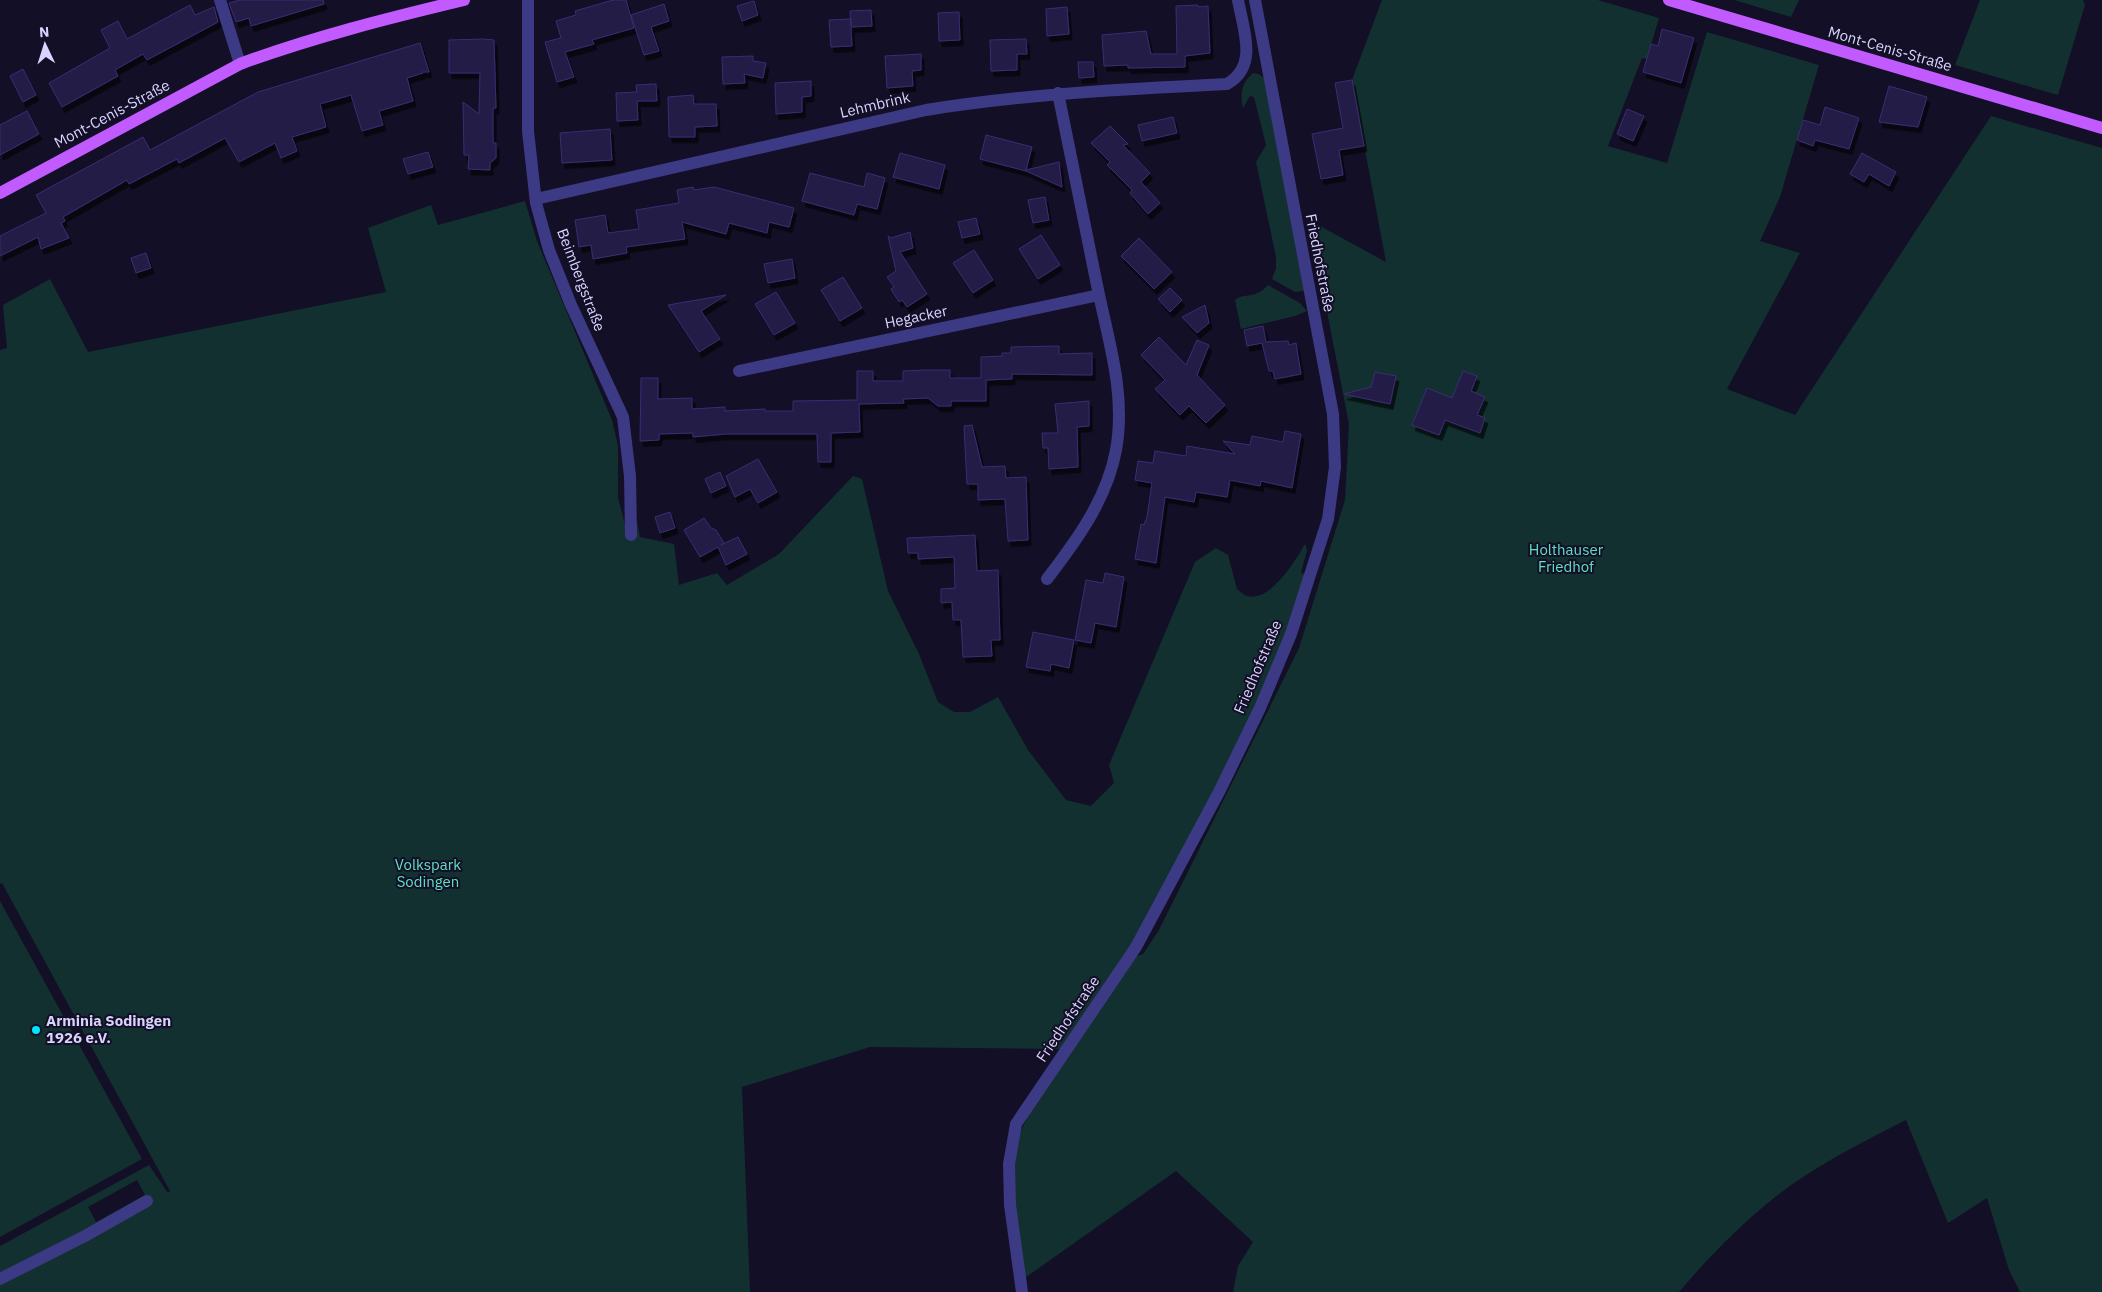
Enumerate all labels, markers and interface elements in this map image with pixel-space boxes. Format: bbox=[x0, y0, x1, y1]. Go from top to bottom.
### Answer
north arrow bbox=[20, 20, 70, 70]
street label: Mont-Cenis-Straße bbox=[1826, 22, 1954, 75]
text: N bbox=[38, 23, 50, 41]
street label: Mont-Cenis-Straße bbox=[51, 75, 173, 152]
street label: Lehmbrink bbox=[838, 87, 912, 122]
street label: Friedhofstraße bbox=[1302, 212, 1339, 314]
street label: Beimbergstraße bbox=[553, 226, 610, 334]
street label: Hegacker bbox=[883, 300, 949, 332]
park label: Holthauser Friedhof bbox=[1529, 540, 1604, 576]
street label: Friedhofstraße bbox=[1229, 617, 1286, 716]
park label: Volkspark Sodingen bbox=[395, 855, 461, 891]
street label: Friedhofstraße bbox=[1032, 972, 1103, 1065]
place label: Arminia Sodingen 1926 e.V. bbox=[46, 1011, 171, 1047]
marker: Arminia Sodingen 1926 e.V. bbox=[30, 1024, 42, 1036]

